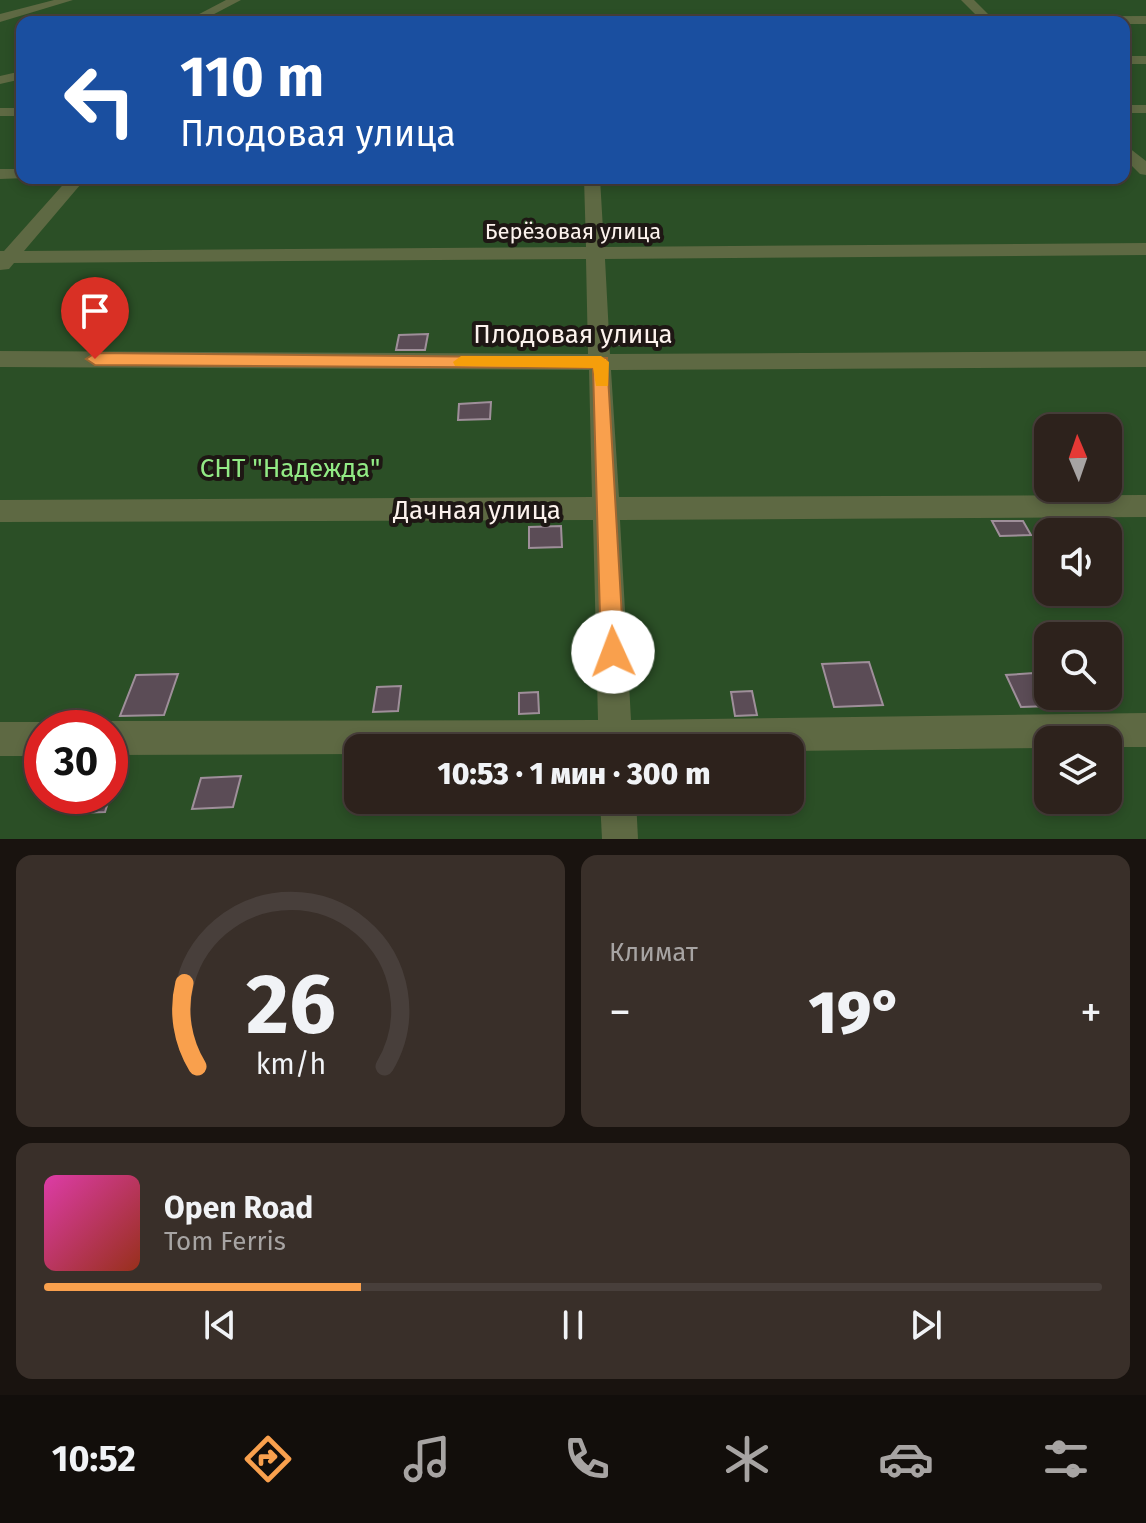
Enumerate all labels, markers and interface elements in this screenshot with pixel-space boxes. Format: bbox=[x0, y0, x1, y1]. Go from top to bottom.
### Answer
text: 110 m bbox=[180, 44, 324, 111]
icon: left bbox=[48, 48, 152, 152]
text: Плодовая улица bbox=[180, 112, 456, 156]
street label: Берёзовая улица bbox=[485, 218, 661, 245]
pin bbox=[61, 277, 129, 359]
icon: arrive bbox=[73, 289, 117, 333]
street label: Плодовая улица bbox=[473, 319, 673, 350]
north arrow bbox=[1034, 414, 1122, 502]
map controls bbox=[1034, 414, 1122, 814]
park label: СНТ "Надежда" bbox=[200, 453, 380, 484]
street label: Дачная улица bbox=[392, 495, 561, 526]
button: sound bbox=[1034, 518, 1122, 606]
position arrow bbox=[571, 610, 655, 694]
button: search bbox=[1034, 622, 1122, 710]
speed limit sign: 30 bbox=[24, 710, 128, 814]
button: layers bbox=[1034, 726, 1122, 814]
text: 10:53 · 1 мин · 300 m bbox=[438, 756, 710, 792]
text: Климат bbox=[609, 937, 698, 968]
text: 26 bbox=[246, 955, 335, 1055]
text: 19° bbox=[809, 977, 902, 1049]
text: − bbox=[609, 986, 631, 1039]
text: + bbox=[1080, 986, 1102, 1039]
text: km/h bbox=[255, 1047, 326, 1082]
text: Open Road bbox=[164, 1190, 313, 1226]
text: Tom Ferris bbox=[164, 1226, 286, 1257]
icon: previous bbox=[198, 1303, 242, 1347]
icon: pause bbox=[551, 1303, 595, 1347]
icon: next bbox=[904, 1303, 948, 1347]
icon: directions bbox=[240, 1431, 296, 1487]
icon: music bbox=[399, 1431, 455, 1487]
icon: phone bbox=[559, 1431, 615, 1487]
icon: climate bbox=[719, 1431, 775, 1487]
icon: car bbox=[878, 1431, 934, 1487]
icon: filters bbox=[1038, 1431, 1094, 1487]
text: 10:52 bbox=[52, 1437, 136, 1481]

